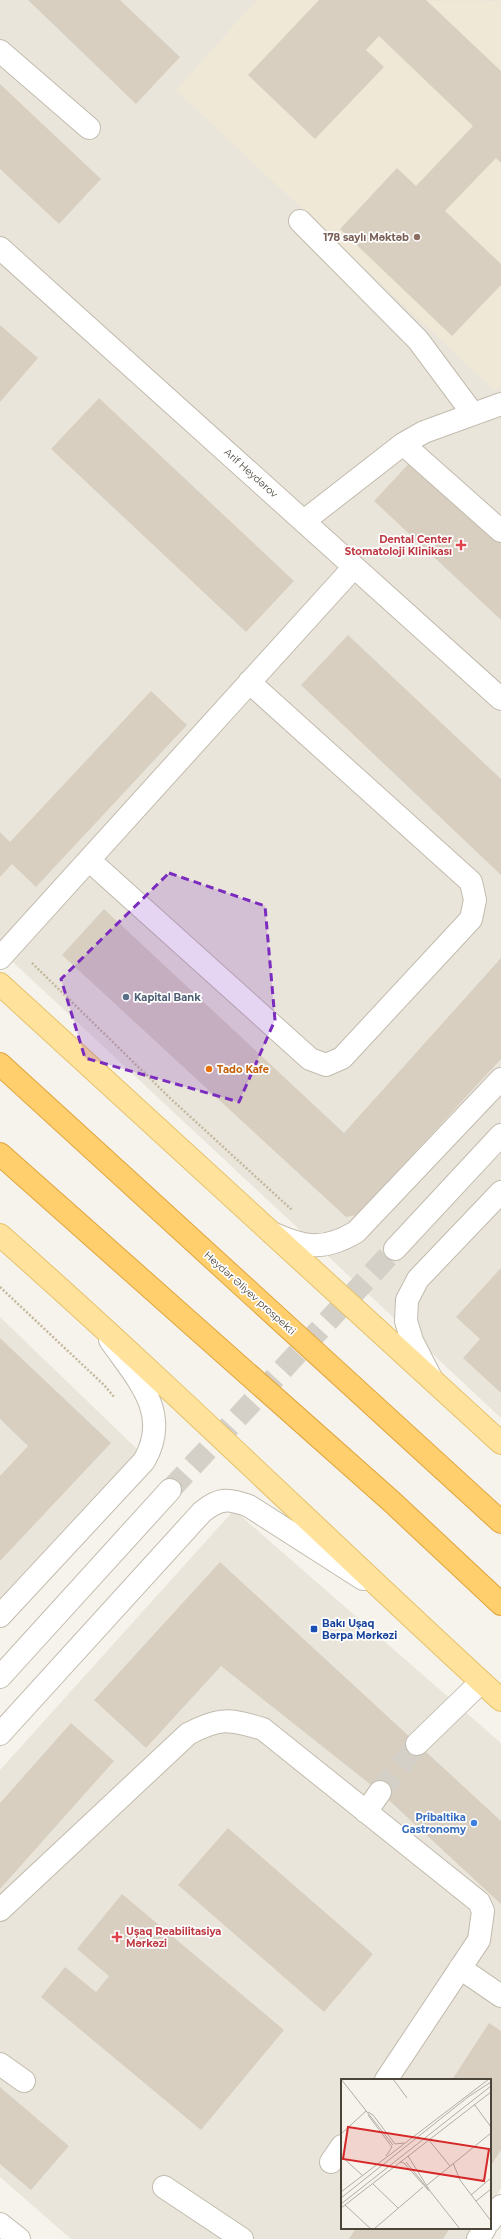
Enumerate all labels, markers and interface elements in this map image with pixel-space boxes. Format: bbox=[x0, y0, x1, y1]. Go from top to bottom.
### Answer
place label: 178 saylı Məktəb bbox=[324, 231, 409, 244]
marker: 178 saylı Məktəb bbox=[412, 232, 422, 242]
street label: Arif Heydərov bbox=[222, 446, 281, 501]
place label: Dental Center Stomatoloji Klinikası bbox=[345, 533, 453, 558]
marker: Dental Center Stomatoloji Klinikası bbox=[455, 539, 467, 551]
place label: Kapital Bank bbox=[134, 991, 201, 1004]
marker: Kapital Bank bbox=[121, 992, 131, 1002]
place label: Tado Kafe bbox=[217, 1063, 269, 1076]
marker: Tado Kafe bbox=[204, 1064, 214, 1074]
street label: Heydər Əliyev prospekti bbox=[201, 1248, 299, 1338]
place label: Bakı Uşaq Bərpa Mərkəzi bbox=[322, 1617, 397, 1642]
marker: Bakı Uşaq Bərpa Mərkəzi bbox=[309, 1624, 319, 1634]
place label: Pribaltika Gastronomy bbox=[402, 1811, 467, 1836]
marker: Pribaltika Gastronomy bbox=[469, 1818, 479, 1828]
place label: Uşaq Reabilitasiya Mərkəzi bbox=[126, 1925, 221, 1950]
marker: Uşaq Reabilitasiya Mərkəzi bbox=[111, 1931, 123, 1943]
inset map bbox=[341, 2079, 491, 2229]

